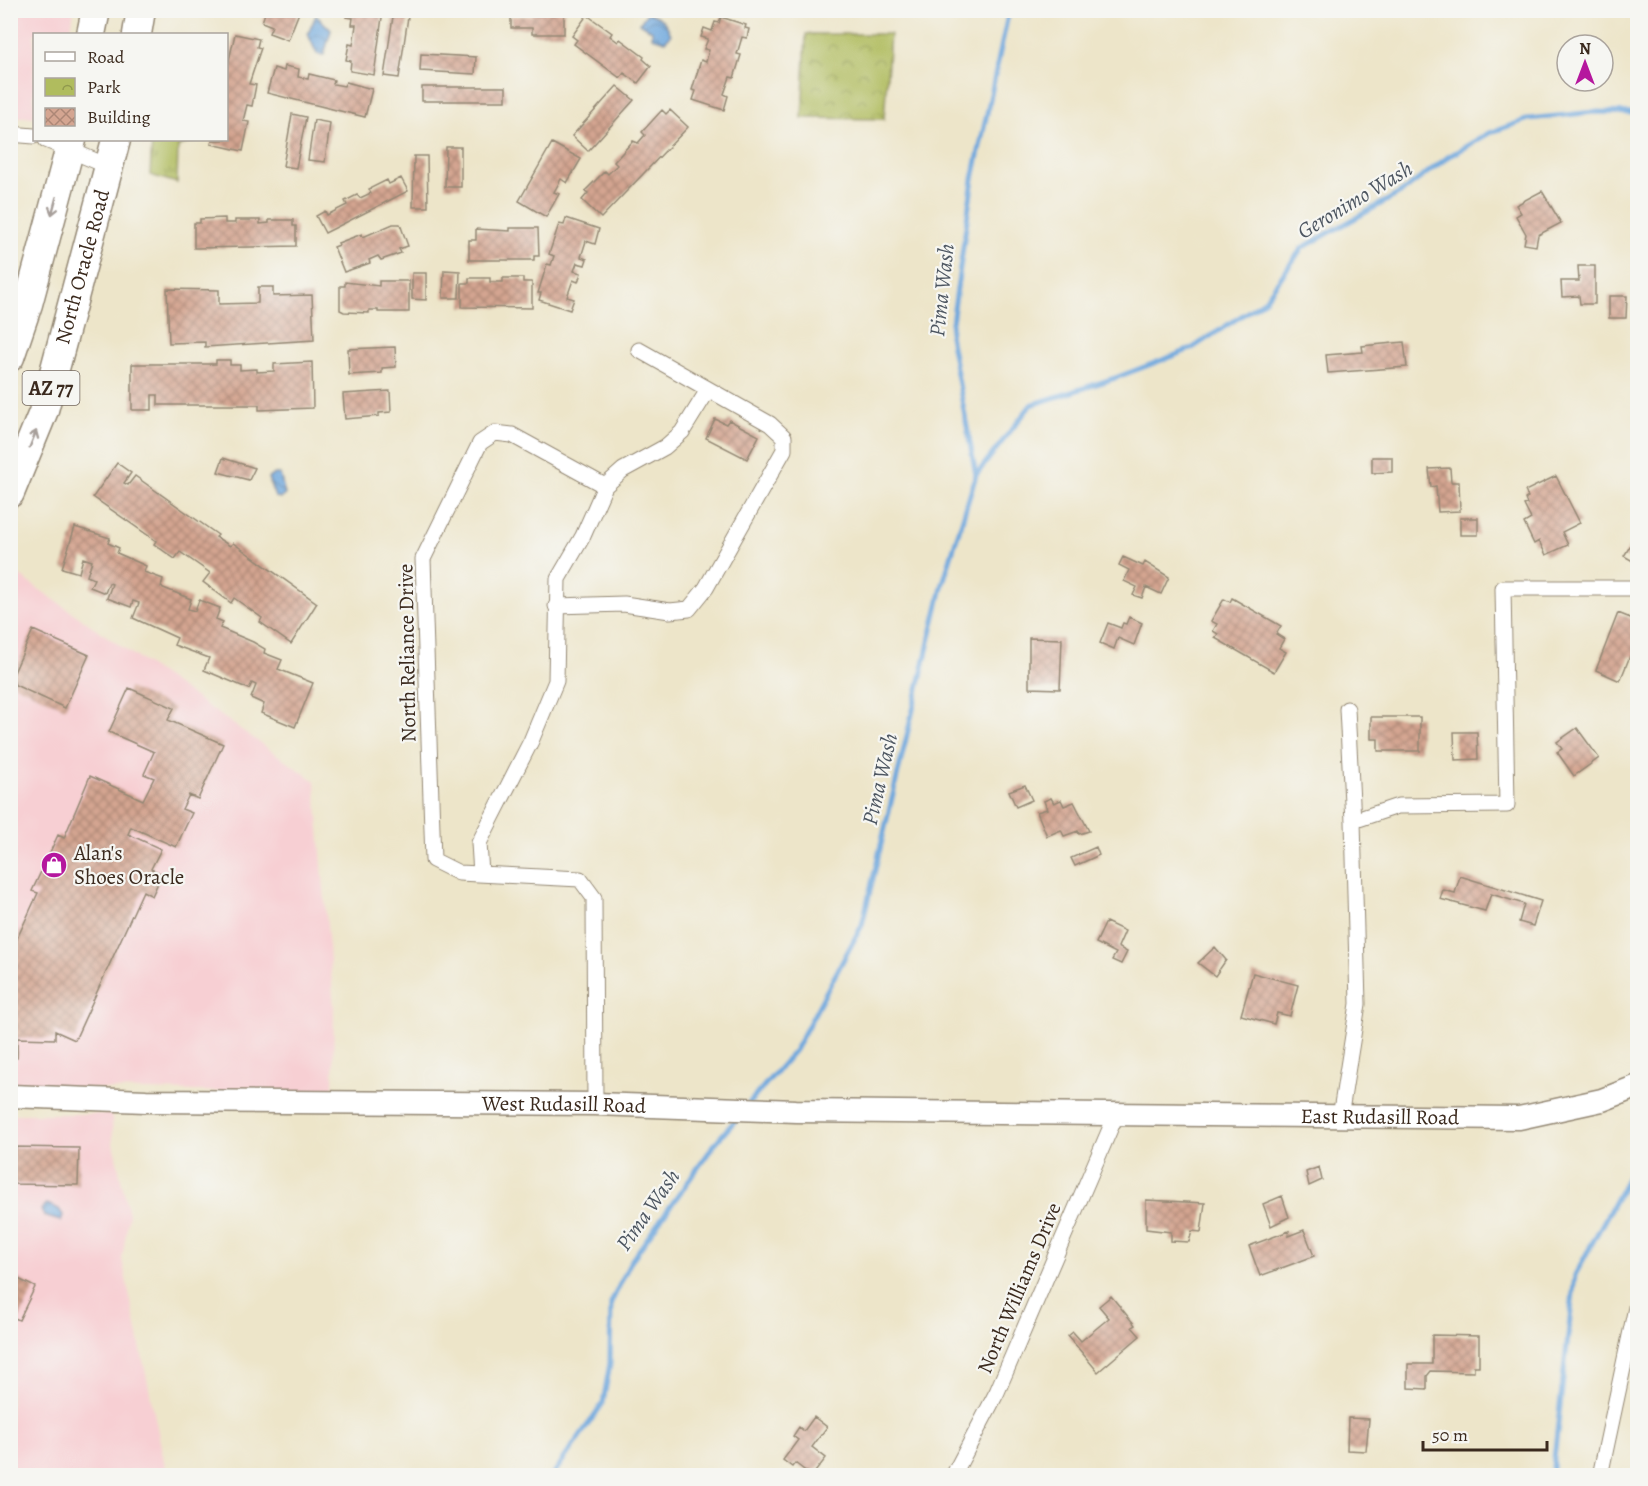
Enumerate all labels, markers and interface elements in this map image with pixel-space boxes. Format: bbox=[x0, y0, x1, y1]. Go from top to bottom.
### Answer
legend bbox=[33, 33, 228, 141]
north arrow bbox=[1555, 33, 1615, 93]
text: N bbox=[1579, 38, 1591, 60]
text: Road bbox=[87, 45, 125, 69]
text: Park bbox=[87, 75, 121, 99]
text: Building bbox=[87, 105, 151, 129]
water label: Geronimo Wash bbox=[1292, 154, 1418, 246]
street label: North Oracle Road bbox=[48, 186, 116, 347]
one-way arrow bbox=[48, 196, 60, 215]
water label: Pima Wash bbox=[922, 242, 962, 338]
road number: AZ 77 bbox=[22, 371, 80, 405]
one-way arrow bbox=[28, 430, 39, 448]
street label: North Reliance Drive bbox=[391, 563, 423, 743]
water label: Pima Wash bbox=[855, 730, 905, 828]
place label: Alan's Shoes Oracle bbox=[73, 839, 184, 891]
shop icon: Alan's Shoes Oracle bbox=[39, 850, 69, 880]
street label: West Rudasill Road bbox=[481, 1089, 647, 1120]
street label: East Rudasill Road bbox=[1300, 1102, 1460, 1131]
water label: Pima Wash bbox=[609, 1163, 687, 1257]
street label: North Williams Drive bbox=[970, 1198, 1068, 1378]
scale bar bbox=[1423, 1414, 1548, 1452]
text: 50 m bbox=[1432, 1423, 1468, 1447]

